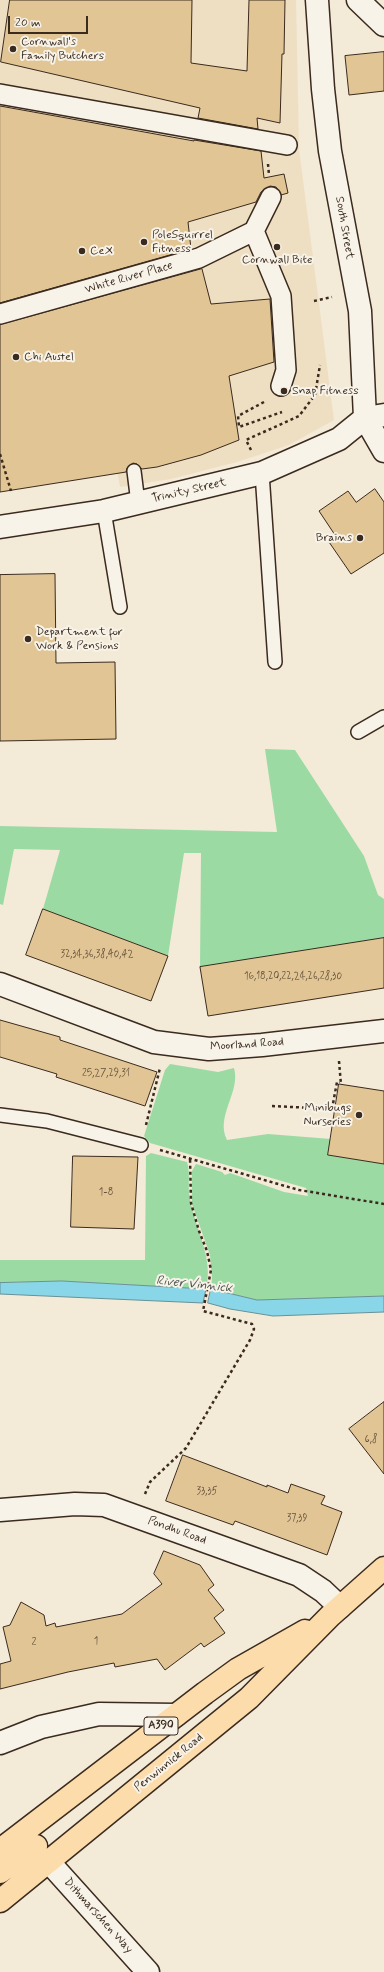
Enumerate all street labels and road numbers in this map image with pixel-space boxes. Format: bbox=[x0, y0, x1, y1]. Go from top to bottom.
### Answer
street label: South Street bbox=[331, 195, 357, 261]
street label: White River Place bbox=[83, 259, 175, 297]
street label: Trinity Street bbox=[150, 475, 228, 507]
street label: Moorland Road bbox=[210, 1035, 284, 1055]
street label: Pondhu Road bbox=[146, 1514, 208, 1548]
road number: A390 bbox=[144, 1717, 178, 1735]
street label: Penwinnick Road bbox=[132, 1731, 206, 1795]
street label: Dithmarschen Way bbox=[60, 1875, 136, 1957]

